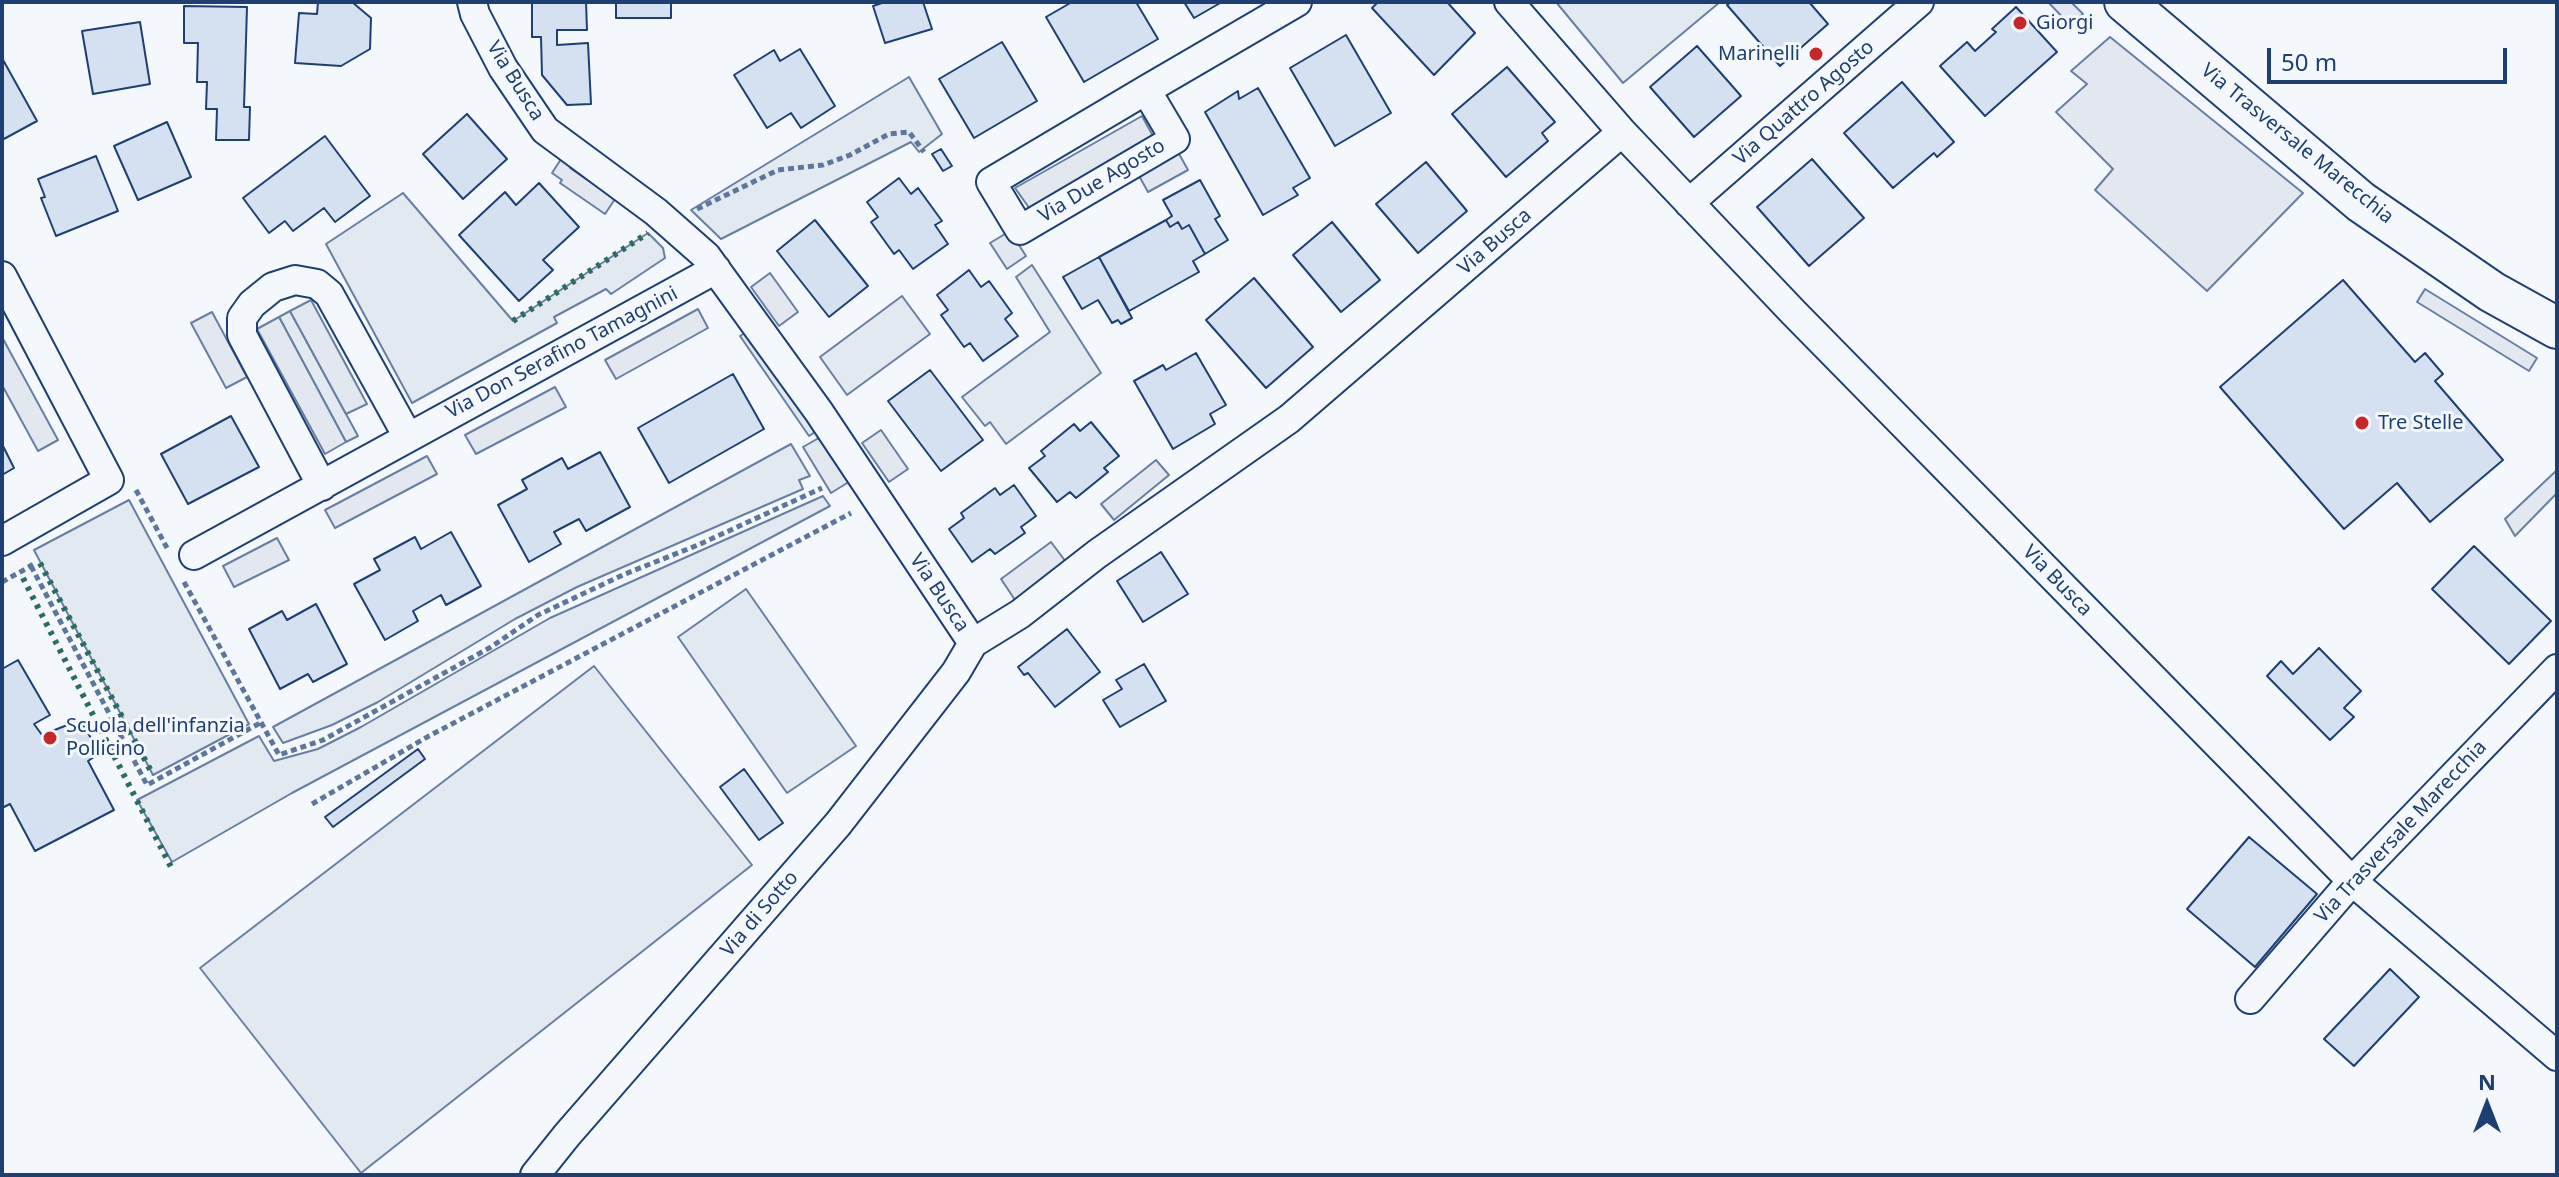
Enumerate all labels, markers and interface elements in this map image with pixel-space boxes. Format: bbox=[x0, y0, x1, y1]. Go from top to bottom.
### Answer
place label: Giorgi bbox=[2036, 11, 2093, 35]
marker: Giorgi bbox=[2011, 14, 2029, 32]
scale bar bbox=[2271, 32, 2511, 82]
street label: Via Quattro Agosto bbox=[1729, 35, 1879, 171]
street label: Via Busca bbox=[481, 37, 549, 125]
place label: Marinelli bbox=[1718, 42, 1800, 66]
marker: Marinelli bbox=[1807, 45, 1825, 63]
text: 50 m bbox=[2281, 45, 2337, 78]
street label: Via Trasversale Marecchia bbox=[2196, 59, 2398, 229]
street label: Via Due Agosto bbox=[1034, 134, 1170, 228]
street label: Via Busca bbox=[1453, 204, 1537, 280]
street label: Via Don Serafino Tamagnini bbox=[442, 282, 682, 424]
place label: Tre Stelle bbox=[2378, 411, 2464, 435]
marker: Tre Stelle bbox=[2353, 414, 2371, 432]
street label: Via Busca bbox=[2017, 541, 2097, 621]
street label: Via Busca bbox=[904, 549, 974, 637]
place label: Scuola dell'infanzia Pollicino bbox=[66, 714, 245, 761]
marker: Scuola dell'infanzia Pollicino bbox=[41, 729, 59, 747]
street label: Via Trasversale Marecchia bbox=[2310, 736, 2492, 928]
street label: Via di Sotto bbox=[716, 866, 804, 962]
north arrow bbox=[2447, 1065, 2527, 1145]
text: N bbox=[2478, 1066, 2496, 1096]

